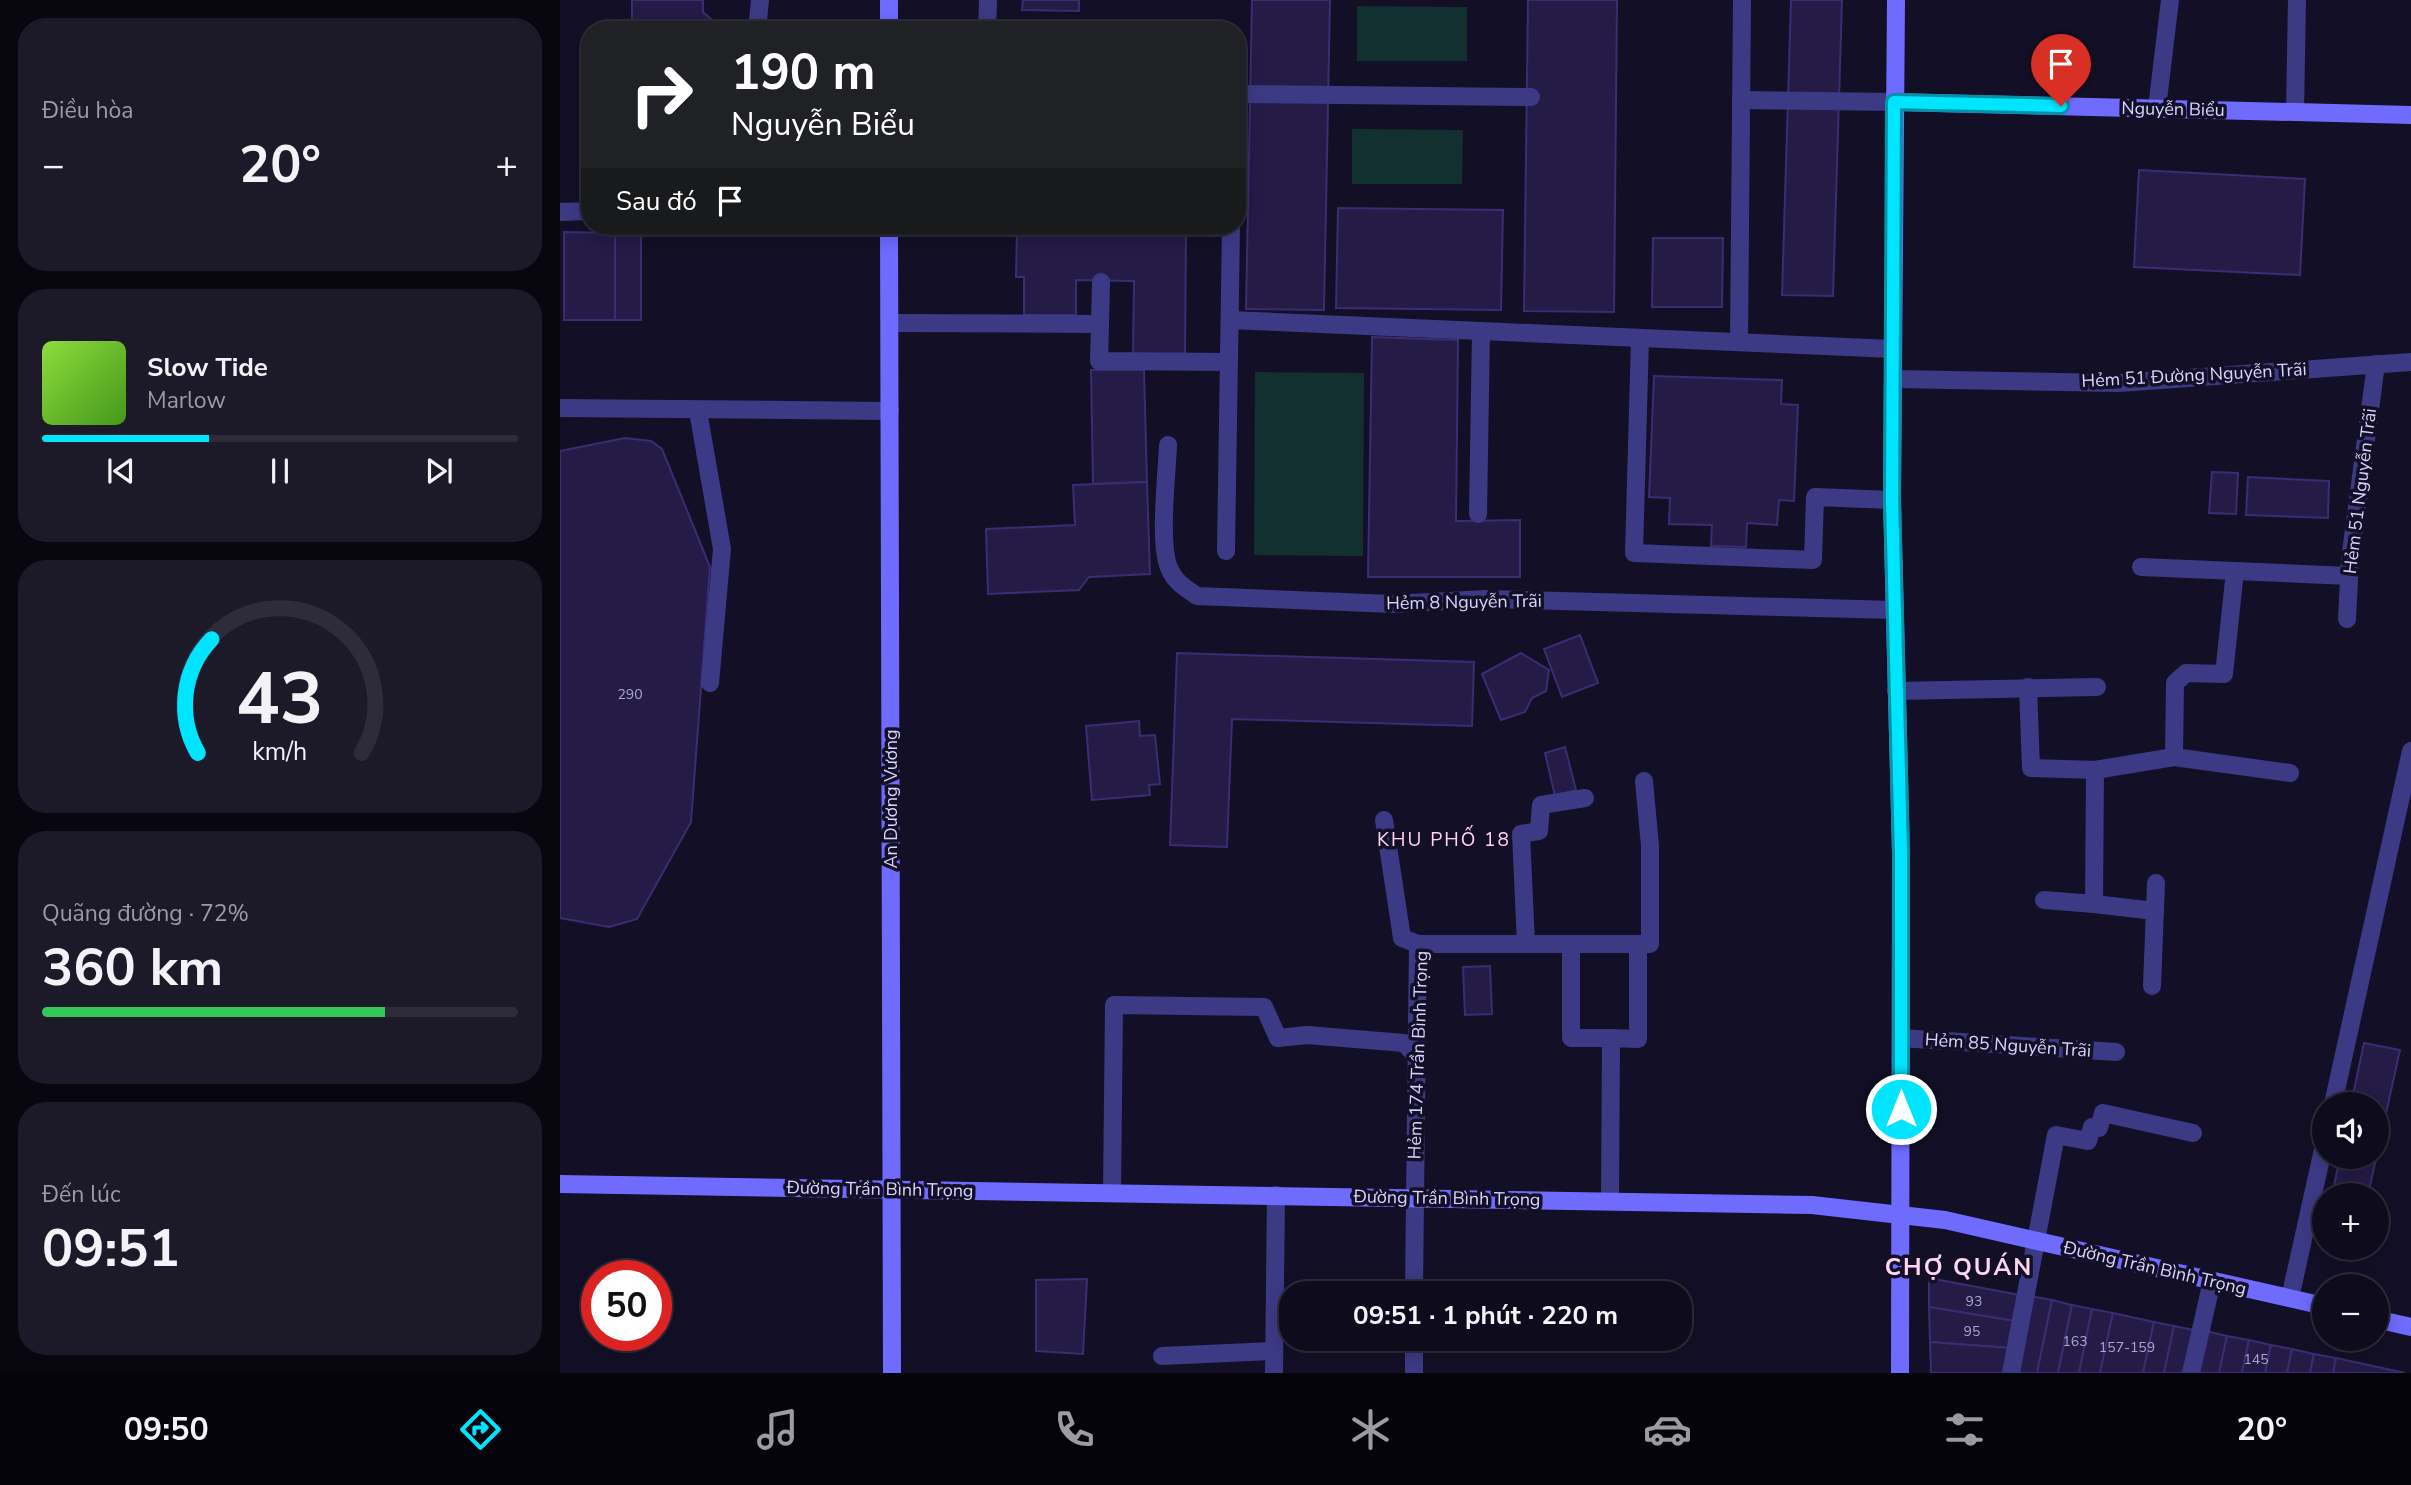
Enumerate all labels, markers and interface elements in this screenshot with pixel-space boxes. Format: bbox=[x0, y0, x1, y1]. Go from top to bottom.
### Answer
pin bbox=[2031, 34, 2091, 106]
text: 190 m bbox=[731, 39, 875, 106]
icon: arrive bbox=[2042, 45, 2080, 83]
icon: right bbox=[616, 49, 707, 140]
text: Điều hòa bbox=[42, 95, 134, 126]
street label: Nguyễn Biểu bbox=[2121, 96, 2225, 122]
text: Nguyễn Biểu bbox=[731, 103, 915, 146]
text: 20° bbox=[239, 129, 321, 200]
text: − bbox=[42, 140, 65, 191]
text: + bbox=[495, 140, 518, 191]
icon: arrive bbox=[711, 182, 749, 220]
text: Sau đó bbox=[616, 184, 697, 219]
text: Slow Tide bbox=[147, 350, 268, 385]
street label: Hẻm 51 Đường Nguyễn Trãi bbox=[2081, 357, 2307, 393]
text: Marlow bbox=[147, 385, 226, 416]
street label: Hẻm 51 Nguyễn Trãi bbox=[2338, 407, 2382, 575]
icon: previous bbox=[102, 452, 140, 490]
icon: pause bbox=[261, 452, 299, 490]
icon: next bbox=[420, 452, 458, 490]
street label: Hẻm 8 Nguyễn Trãi bbox=[1386, 589, 1542, 615]
text: 43 bbox=[236, 649, 324, 749]
house number: 290 bbox=[617, 685, 643, 704]
street label: An Dương Vương bbox=[879, 729, 903, 869]
text: km/h bbox=[252, 734, 308, 768]
district label: KHU PHỐ 18 bbox=[1377, 825, 1511, 853]
text: Quãng đường · 72% bbox=[42, 898, 249, 929]
text: 360 km bbox=[42, 932, 223, 1003]
street label: Hẻm 174 Trần Bình Trọng bbox=[1402, 950, 1434, 1160]
street label: Hẻm 85 Nguyễn Trãi bbox=[1924, 1027, 2092, 1063]
position arrow bbox=[1864, 1072, 1938, 1146]
map controls bbox=[2312, 1092, 2389, 1351]
button: sound bbox=[2312, 1092, 2389, 1169]
street label: Đường Trần Bình Trọng bbox=[785, 1175, 974, 1203]
text: Đến lúc bbox=[42, 1179, 121, 1210]
button: + bbox=[2312, 1183, 2389, 1260]
street label: Đường Trần Bình Trọng bbox=[1352, 1184, 1541, 1212]
text: 09:51 bbox=[42, 1213, 180, 1284]
street label: Đường Trần Bình Trọng bbox=[2060, 1235, 2249, 1301]
district label: CHỢ QUÁN bbox=[1885, 1251, 2033, 1283]
speed limit sign: 50 bbox=[581, 1260, 672, 1351]
button: − bbox=[2312, 1274, 2389, 1351]
house number: 93 bbox=[1966, 1292, 1982, 1311]
text: 09:51 · 1 phút · 220 m bbox=[1353, 1298, 1618, 1333]
house number: 95 bbox=[1964, 1322, 1980, 1341]
house number: 163 bbox=[2062, 1332, 2088, 1351]
house number: 157-159 bbox=[2099, 1338, 2155, 1357]
house number: 145 bbox=[2243, 1350, 2269, 1369]
icon: directions bbox=[456, 1405, 505, 1454]
icon: music bbox=[753, 1405, 802, 1454]
icon: phone bbox=[1050, 1405, 1099, 1454]
icon: climate bbox=[1346, 1405, 1395, 1454]
icon: car bbox=[1643, 1405, 1692, 1454]
icon: filters bbox=[1940, 1405, 1989, 1454]
text: 09:50 bbox=[124, 1408, 209, 1451]
text: 20° bbox=[2237, 1408, 2287, 1451]

